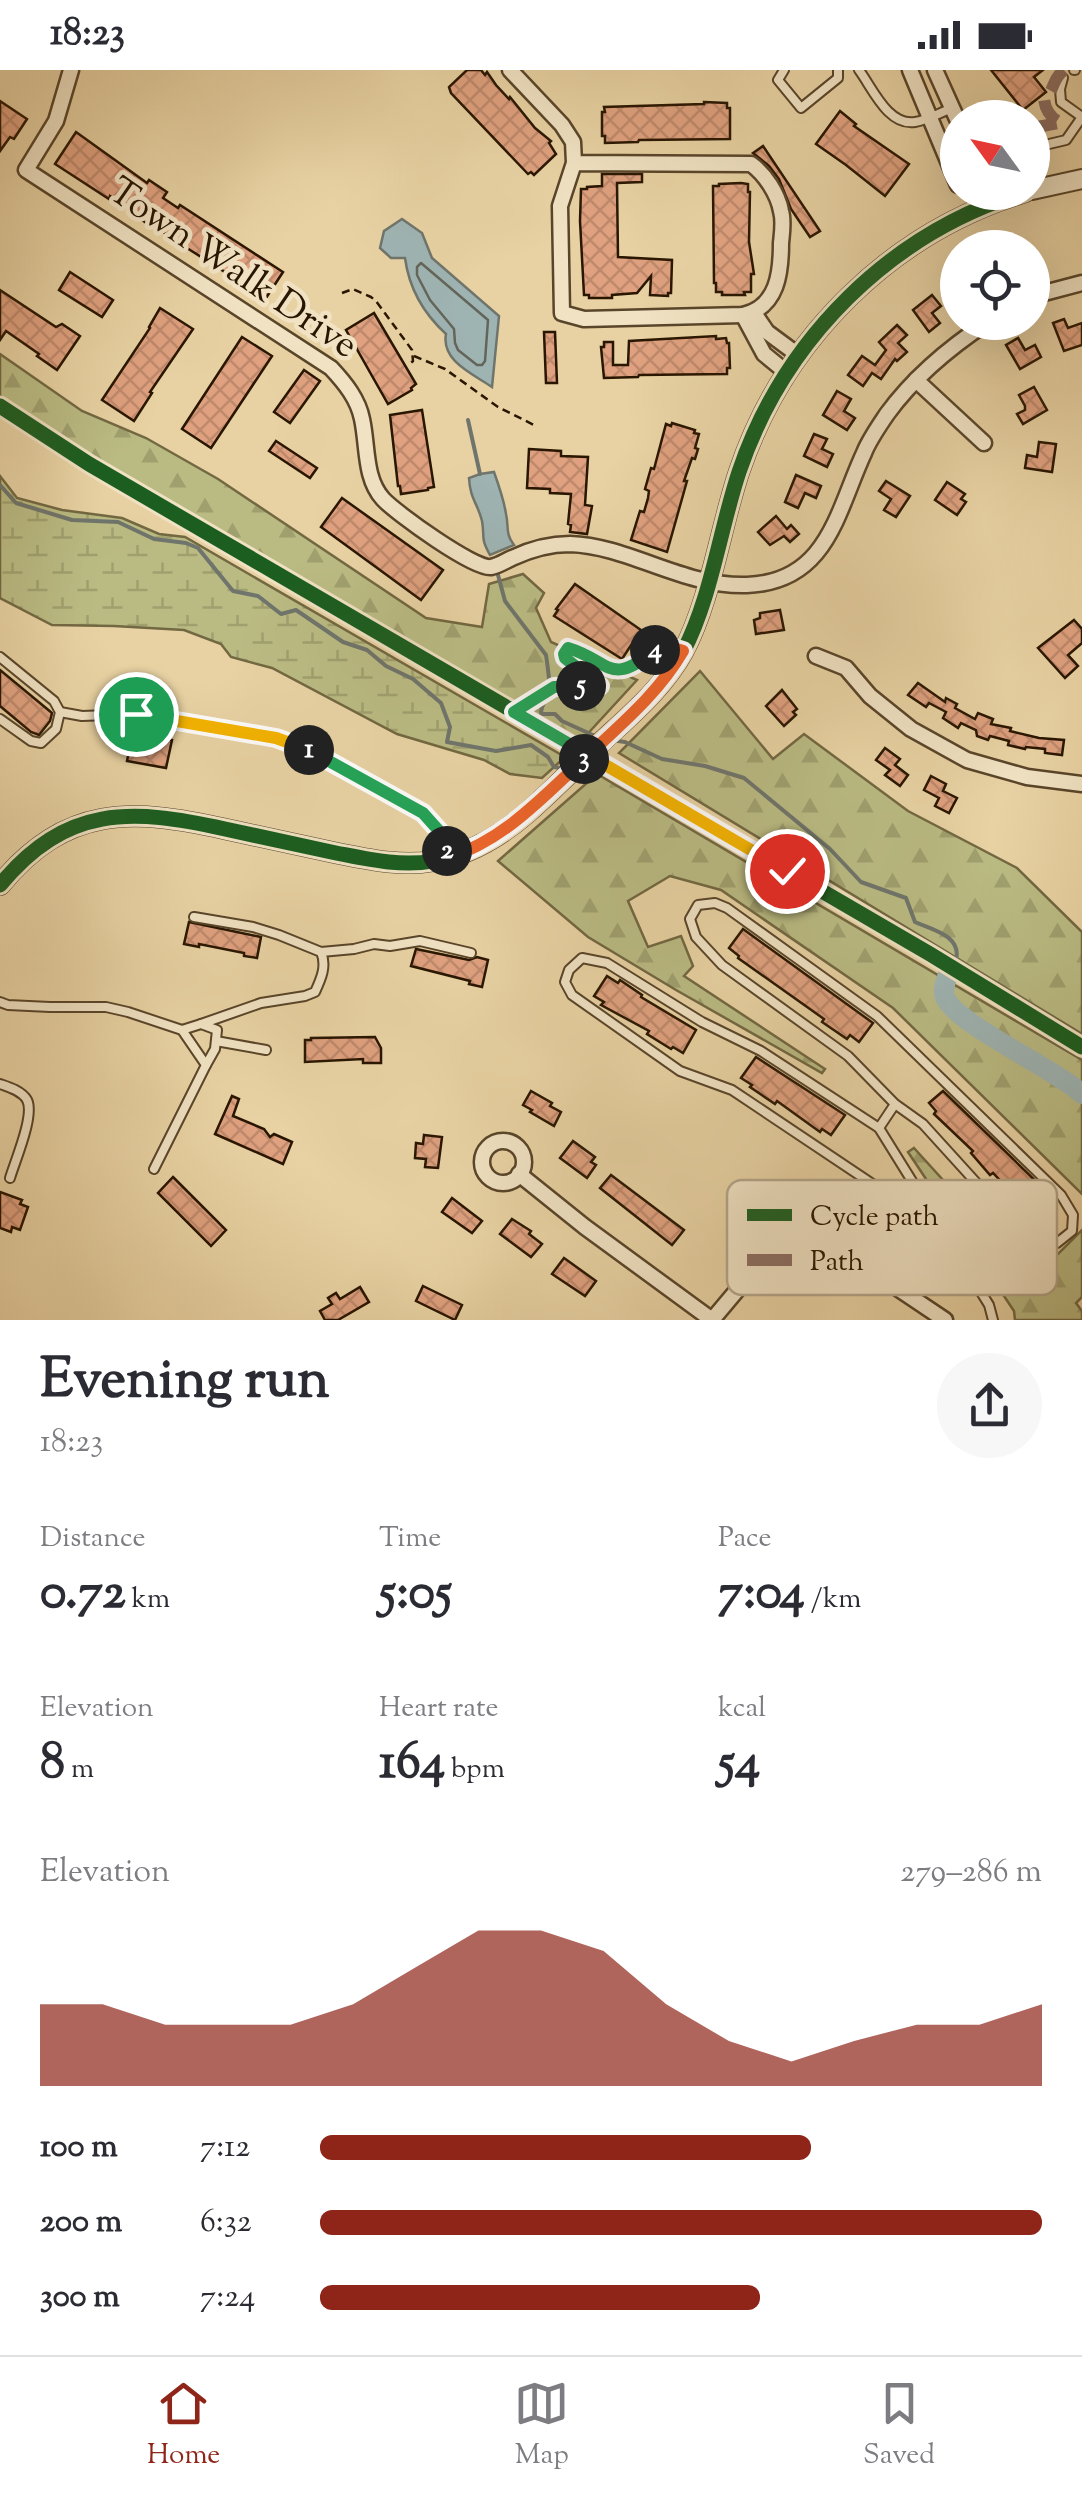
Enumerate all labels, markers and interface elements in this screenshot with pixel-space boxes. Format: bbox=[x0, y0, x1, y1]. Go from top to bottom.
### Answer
text: 18:23 bbox=[50, 8, 125, 62]
north arrow bbox=[940, 100, 1050, 210]
map controls bbox=[940, 100, 1050, 340]
street label: Town Walk Drive bbox=[96, 166, 368, 374]
button: locate bbox=[940, 230, 1050, 340]
pin: 4 bbox=[630, 625, 680, 675]
text: 4 bbox=[648, 630, 662, 670]
pin: 5 bbox=[556, 661, 606, 711]
text: 5 bbox=[576, 666, 586, 706]
pin bbox=[94, 672, 179, 757]
icon: arrive bbox=[109, 687, 164, 742]
pin: 1 bbox=[284, 725, 334, 775]
text: 1 bbox=[304, 730, 314, 770]
pin: 3 bbox=[559, 734, 609, 784]
text: 3 bbox=[578, 739, 590, 779]
pin: 2 bbox=[422, 826, 472, 876]
pin bbox=[745, 829, 830, 914]
text: 2 bbox=[440, 831, 454, 871]
icon: check bbox=[760, 844, 815, 899]
legend bbox=[727, 1180, 1057, 1295]
text: Cycle path bbox=[810, 1198, 939, 1238]
text: Path bbox=[810, 1243, 864, 1283]
text: Evening run bbox=[40, 1343, 329, 1422]
button: share bbox=[937, 1353, 1042, 1458]
text: 18:23 bbox=[40, 1420, 103, 1466]
text: Distance bbox=[40, 1519, 146, 1559]
text: Time bbox=[379, 1519, 441, 1559]
text: Pace bbox=[718, 1519, 772, 1559]
text: 0.72 bbox=[40, 1559, 126, 1631]
text: 5:05 bbox=[379, 1559, 452, 1631]
text: 7:04 bbox=[718, 1559, 805, 1631]
text: km bbox=[126, 1580, 170, 1620]
text: /km bbox=[805, 1580, 861, 1620]
text: Elevation bbox=[40, 1689, 154, 1729]
text: Heart rate bbox=[379, 1689, 499, 1729]
text: kcal bbox=[718, 1689, 766, 1729]
text: 8 bbox=[40, 1729, 65, 1801]
text: 164 bbox=[379, 1729, 445, 1801]
text: 54 bbox=[718, 1729, 760, 1801]
text: m bbox=[65, 1750, 94, 1790]
text: bpm bbox=[445, 1750, 505, 1790]
text: Elevation bbox=[40, 1850, 170, 1896]
text: 279–286 m bbox=[900, 1850, 1042, 1896]
text: 100 m bbox=[40, 2125, 118, 2171]
text: 7:12 bbox=[200, 2125, 250, 2171]
text: 200 m bbox=[40, 2200, 122, 2246]
text: 6:32 bbox=[200, 2200, 252, 2246]
text: 300 m bbox=[40, 2275, 120, 2321]
text: 7:24 bbox=[200, 2275, 255, 2321]
tab: Home bbox=[147, 2376, 220, 2476]
tab: Map bbox=[514, 2376, 569, 2476]
tab: Saved bbox=[863, 2376, 935, 2476]

